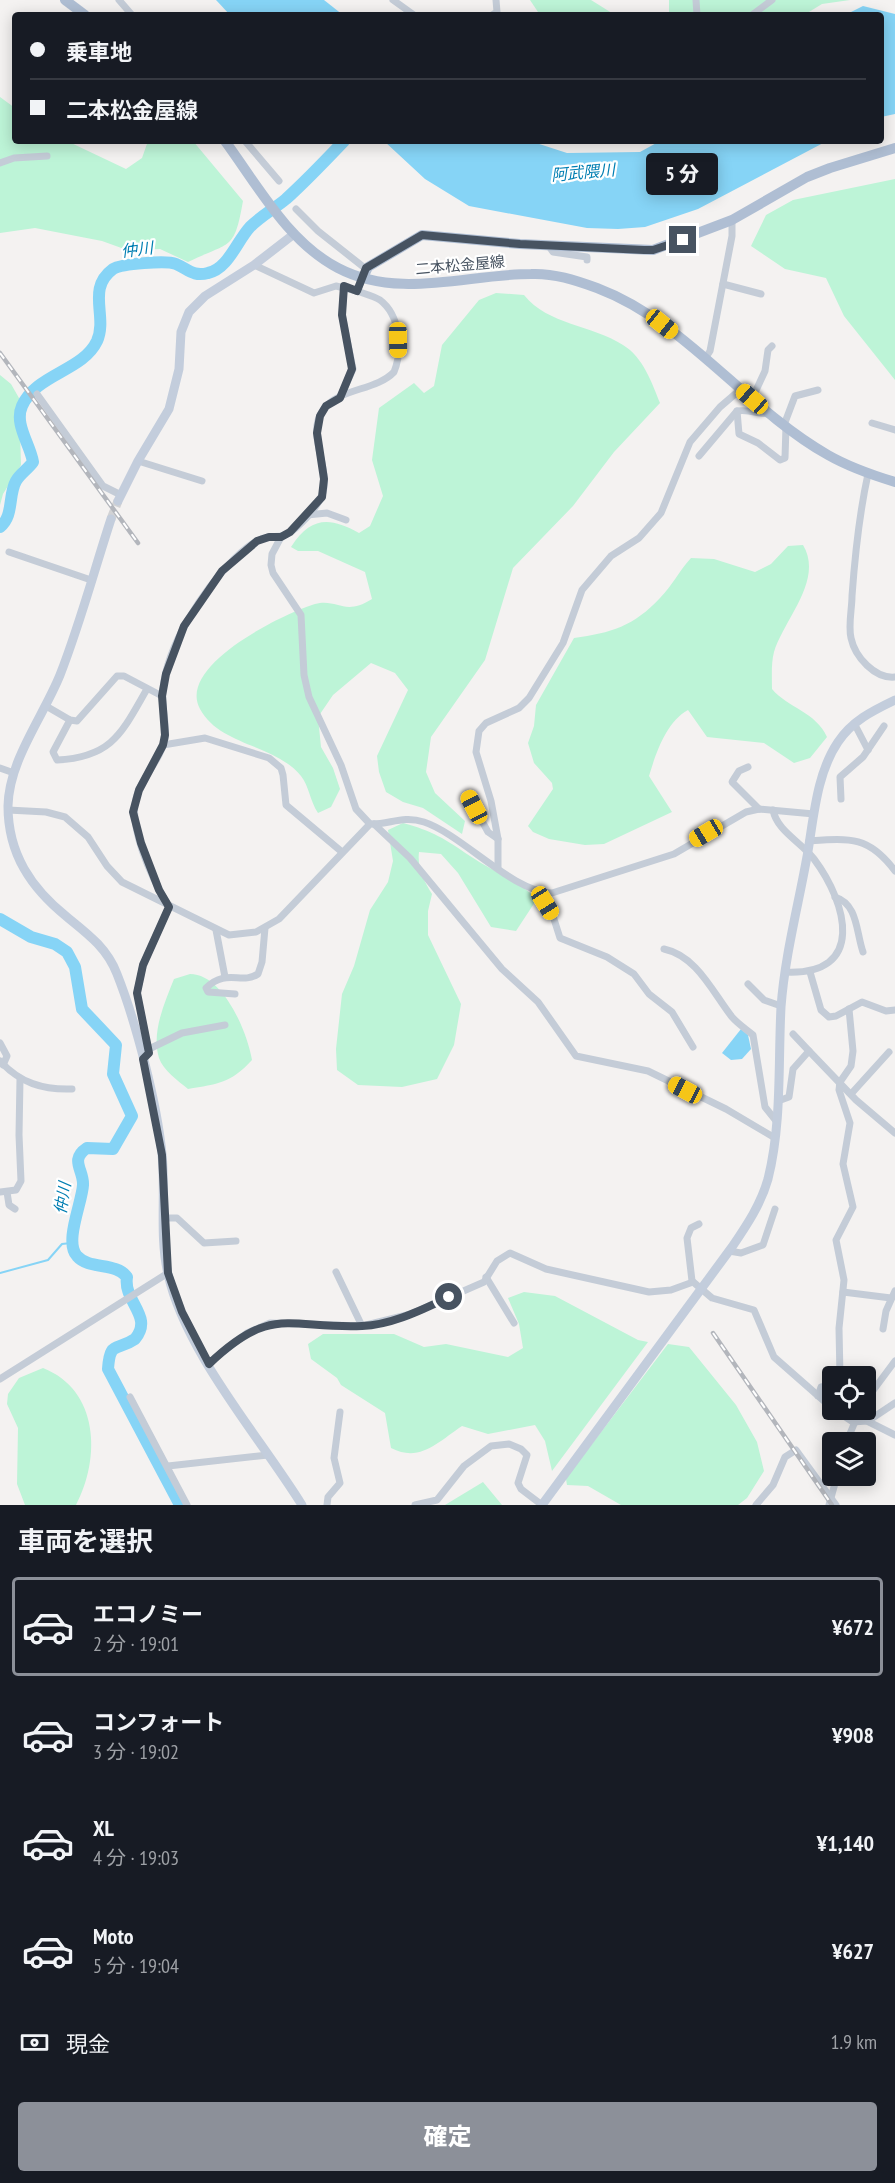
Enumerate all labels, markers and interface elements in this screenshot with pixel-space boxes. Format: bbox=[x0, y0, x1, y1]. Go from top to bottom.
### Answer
text: 乗車地 bbox=[66, 38, 132, 66]
text: 二本松金屋線 bbox=[66, 96, 198, 124]
callout: 5 分 bbox=[647, 153, 719, 195]
water label: 阿武隈川 bbox=[550, 159, 618, 185]
text: 5 分 bbox=[665, 161, 699, 187]
route end bbox=[669, 226, 696, 253]
water label: 仲川 bbox=[120, 237, 156, 261]
street label: 二本松金屋線 bbox=[414, 252, 506, 278]
car bbox=[642, 306, 682, 342]
car bbox=[389, 322, 407, 358]
car bbox=[733, 380, 771, 418]
car bbox=[458, 787, 490, 827]
car bbox=[686, 816, 726, 850]
car bbox=[528, 883, 562, 923]
car bbox=[665, 1074, 705, 1106]
water label: 仲川 bbox=[50, 1179, 75, 1215]
route start bbox=[435, 1283, 462, 1310]
map controls bbox=[822, 1366, 876, 1486]
button: locate bbox=[822, 1366, 876, 1420]
button: layers bbox=[822, 1432, 876, 1486]
text: 車両を選択 bbox=[18, 1524, 153, 1558]
icon: car bbox=[21, 1600, 75, 1654]
text: エコノミー bbox=[93, 1600, 203, 1628]
text: ¥672 bbox=[832, 1613, 874, 1641]
text: 2 分 · 19:01 bbox=[93, 1631, 179, 1657]
icon: car bbox=[21, 1708, 75, 1762]
text: コンフォート bbox=[93, 1708, 224, 1736]
text: ¥908 bbox=[832, 1721, 874, 1749]
text: 3 分 · 19:02 bbox=[93, 1739, 179, 1765]
text: XL bbox=[93, 1814, 114, 1842]
icon: car bbox=[21, 1816, 75, 1870]
text: ¥1,140 bbox=[817, 1829, 874, 1857]
text: 4 分 · 19:03 bbox=[93, 1845, 179, 1871]
text: Moto bbox=[93, 1922, 134, 1950]
icon: car bbox=[21, 1924, 75, 1978]
text: ¥627 bbox=[832, 1937, 874, 1965]
text: 5 分 · 19:04 bbox=[93, 1953, 179, 1979]
icon: cash bbox=[18, 2026, 51, 2059]
text: 1.9 km bbox=[830, 2029, 877, 2055]
text: 現金 bbox=[66, 2030, 110, 2058]
button: 確定 bbox=[18, 2102, 877, 2171]

